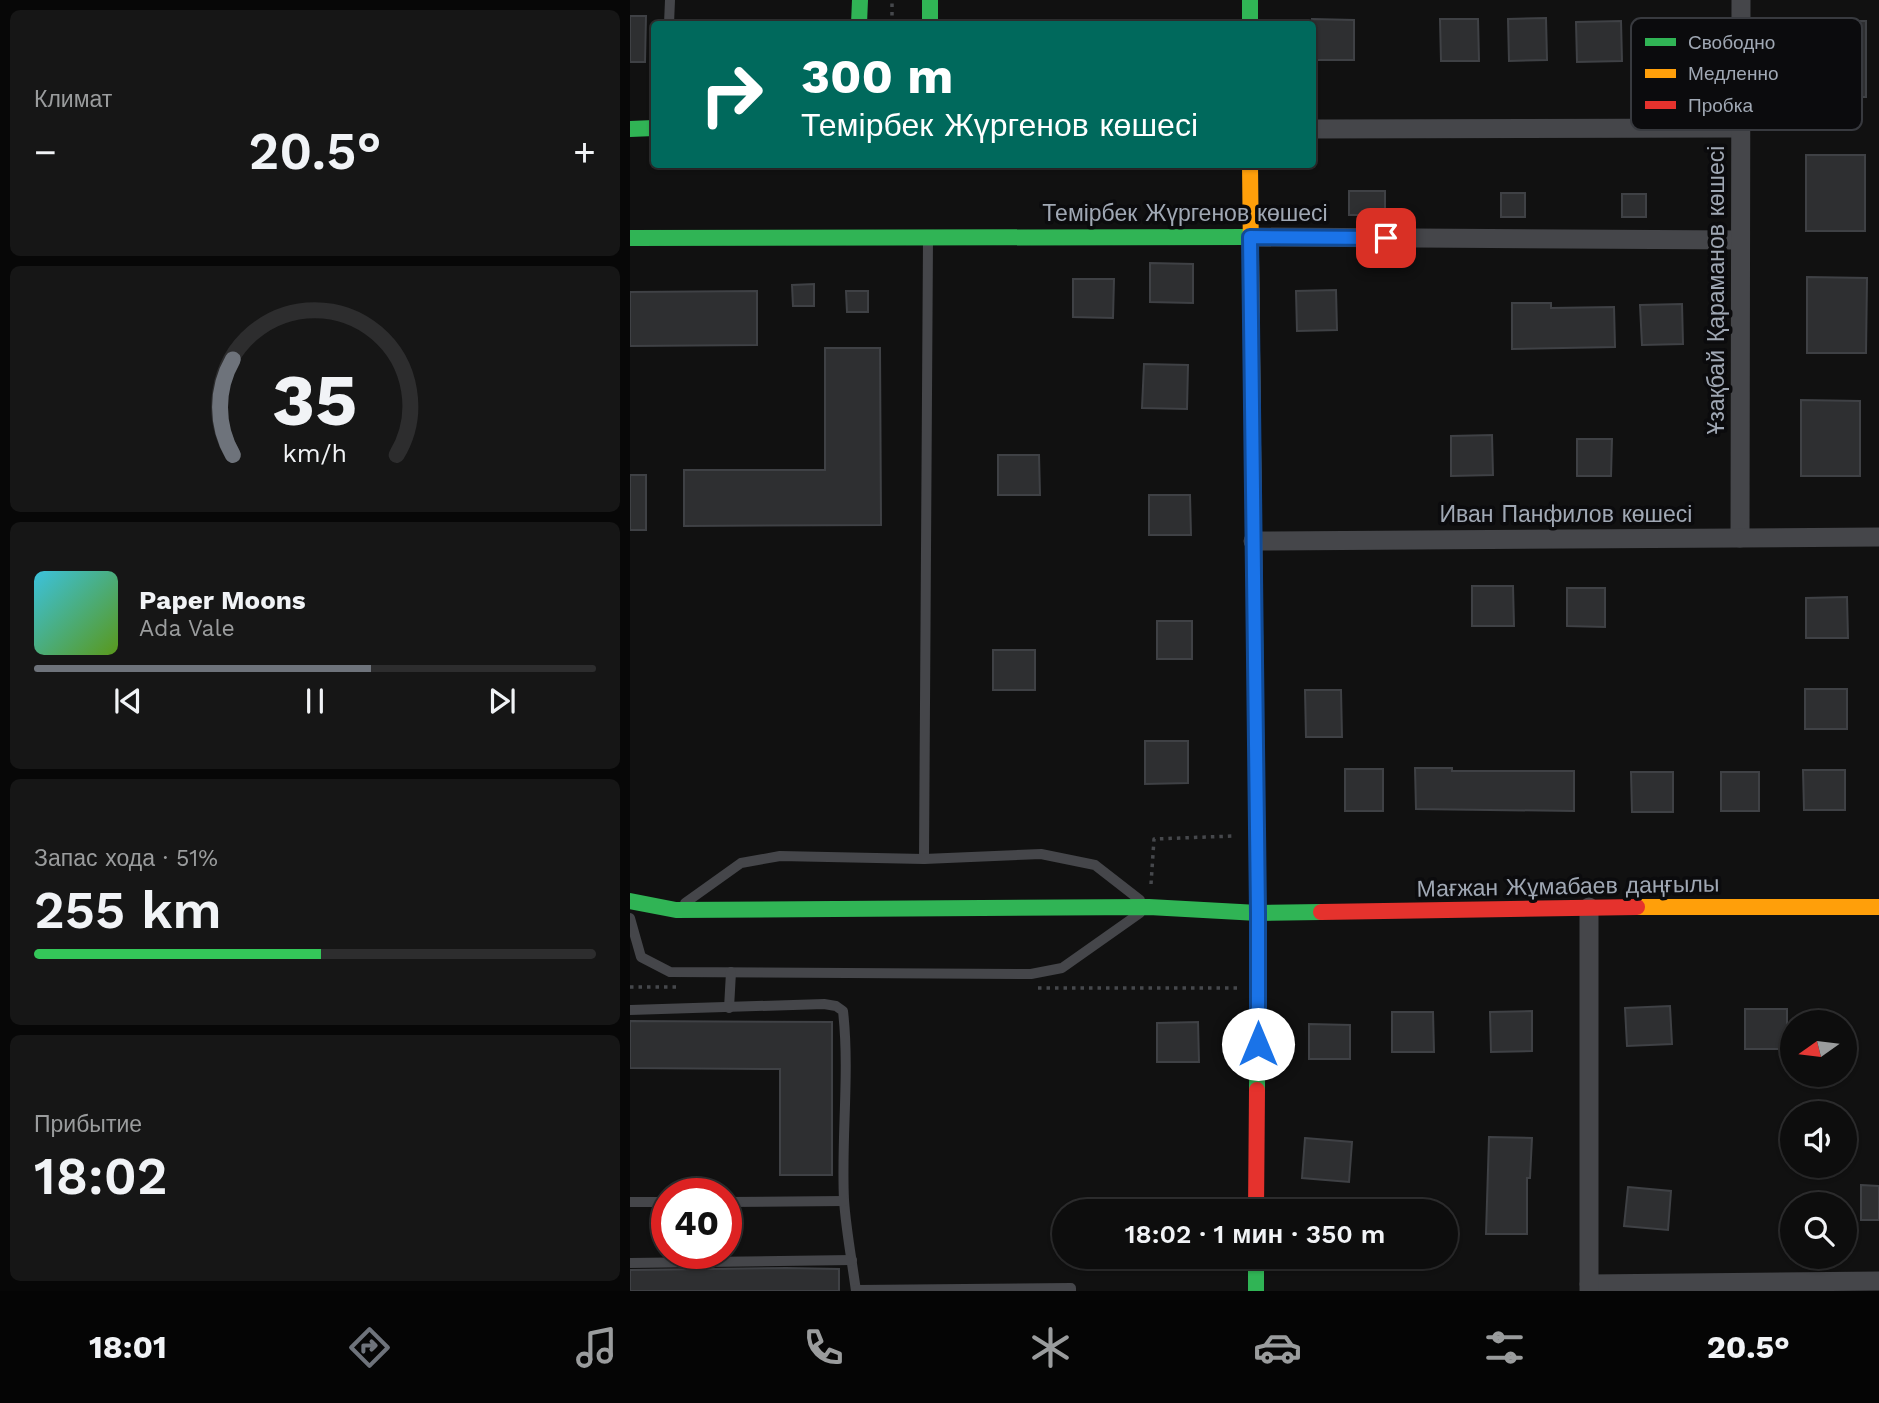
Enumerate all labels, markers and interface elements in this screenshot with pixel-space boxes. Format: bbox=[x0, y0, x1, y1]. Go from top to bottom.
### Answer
legend bbox=[1631, 18, 1862, 130]
text: Свободно bbox=[1688, 31, 1775, 54]
text: 300 m bbox=[801, 47, 953, 105]
icon: right bbox=[686, 49, 777, 140]
text: Медленно bbox=[1688, 62, 1778, 85]
text: Климат bbox=[34, 86, 112, 113]
text: Пробка bbox=[1688, 94, 1753, 117]
text: Темірбек Жүргенов көшесі bbox=[801, 106, 1198, 144]
text: 20.5° bbox=[249, 121, 381, 182]
text: − bbox=[34, 130, 57, 174]
text: + bbox=[573, 130, 596, 174]
street label: Ұзақбай Қараманов көшесі bbox=[1703, 146, 1730, 434]
street label: Темірбек Жүргенов көшесі bbox=[1042, 200, 1328, 227]
pin bbox=[1356, 208, 1416, 268]
icon: arrive bbox=[1367, 219, 1405, 257]
text: 35 bbox=[272, 358, 358, 444]
text: km/h bbox=[283, 439, 347, 468]
street label: Иван Панфилов көшесі bbox=[1440, 501, 1692, 528]
text: Paper Moons bbox=[139, 585, 306, 615]
text: Ada Vale bbox=[139, 615, 235, 642]
icon: previous bbox=[109, 682, 147, 720]
icon: pause bbox=[296, 682, 334, 720]
icon: next bbox=[483, 682, 521, 720]
text: Запас хода · 51% bbox=[34, 845, 218, 872]
street label: Мағжан Жұмабаев даңғылы bbox=[1416, 870, 1720, 903]
text: 255 km bbox=[34, 880, 222, 941]
position arrow bbox=[1221, 1007, 1295, 1081]
north arrow bbox=[1780, 1010, 1857, 1087]
map controls bbox=[1780, 1010, 1857, 1269]
button: sound bbox=[1780, 1101, 1857, 1178]
text: Прибытие bbox=[34, 1111, 142, 1138]
text: 18:02 bbox=[34, 1146, 167, 1207]
speed limit sign: 40 bbox=[651, 1178, 742, 1269]
button: search bbox=[1780, 1192, 1857, 1269]
text: 18:02 · 1 мин · 350 m bbox=[1125, 1219, 1385, 1249]
icon: directions bbox=[345, 1323, 394, 1372]
icon: music bbox=[572, 1323, 621, 1372]
icon: phone bbox=[799, 1323, 848, 1372]
icon: climate bbox=[1026, 1323, 1075, 1372]
icon: car bbox=[1253, 1323, 1302, 1372]
icon: filters bbox=[1480, 1323, 1529, 1372]
text: 18:01 bbox=[89, 1328, 167, 1366]
text: 20.5° bbox=[1707, 1328, 1790, 1366]

